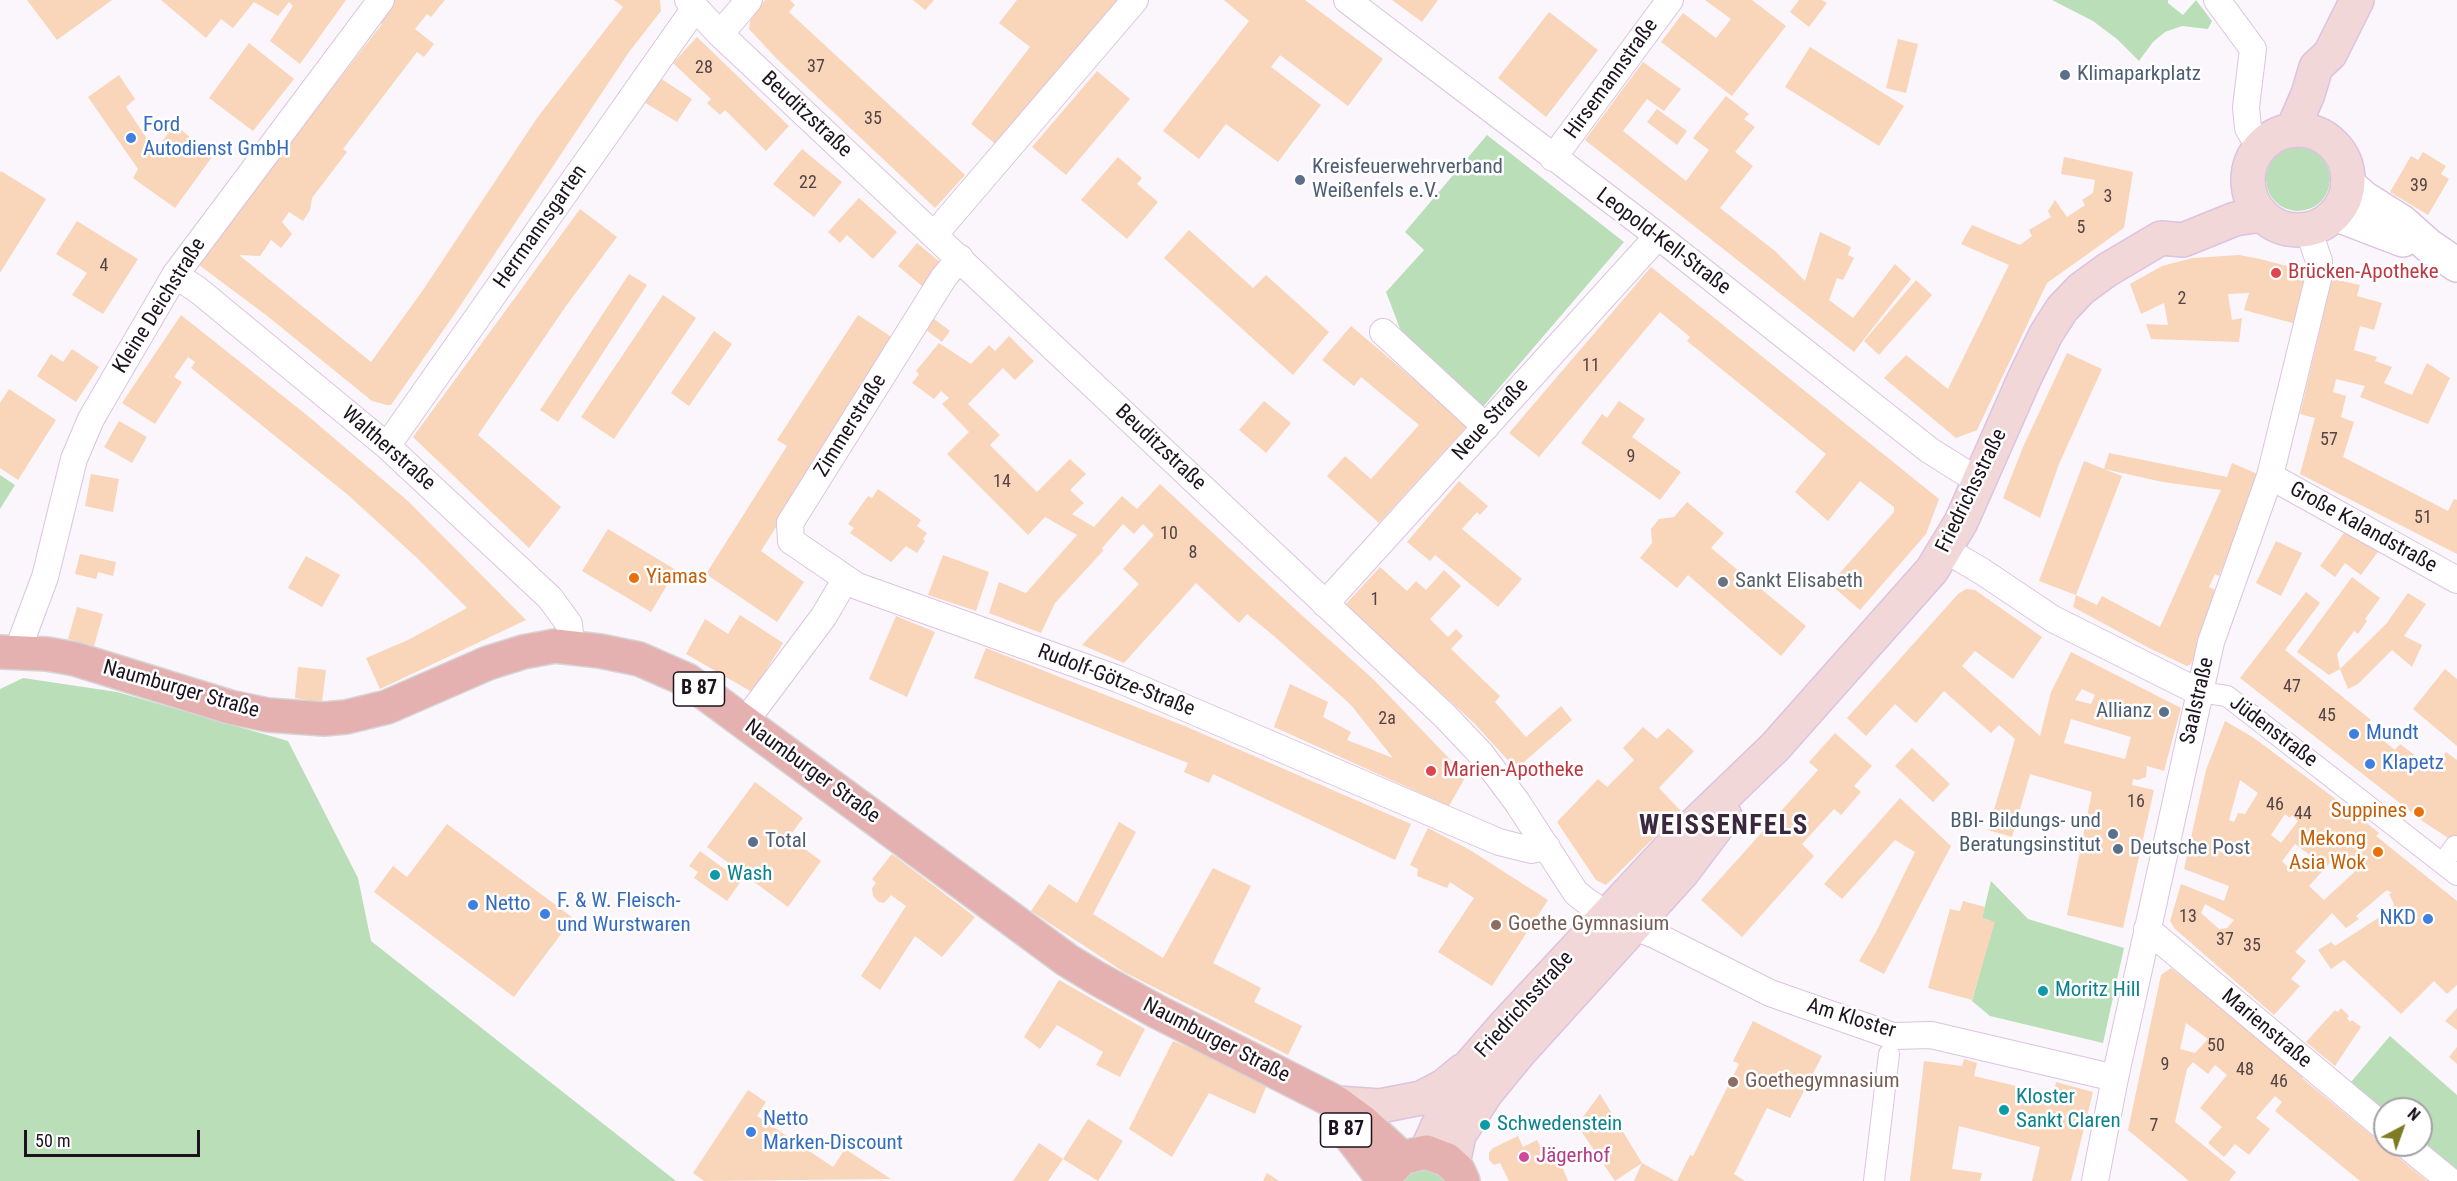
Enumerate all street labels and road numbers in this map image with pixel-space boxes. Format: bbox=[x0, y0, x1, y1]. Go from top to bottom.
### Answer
street label: Hirsemannstraße bbox=[1560, 14, 1664, 144]
street label: Beuditzstraße bbox=[755, 67, 857, 163]
street label: Herrmannsgarten bbox=[489, 160, 593, 294]
street label: Leopold-Kell-Straße bbox=[1591, 183, 1735, 301]
street label: Kleine Deichstraße bbox=[108, 234, 212, 378]
street label: Zimmerstraße bbox=[809, 370, 893, 482]
street label: Neue Straße bbox=[1448, 374, 1534, 466]
street label: Beuditzstraße bbox=[1109, 400, 1211, 496]
street label: Waltherstraße bbox=[336, 402, 440, 496]
street label: Friedrichsstraße bbox=[1931, 425, 2013, 557]
street label: Große Kalandstraße bbox=[2285, 477, 2441, 579]
street label: Rudolf-Götze-Straße bbox=[1034, 639, 1198, 723]
street label: Saalstraße bbox=[2176, 655, 2220, 747]
street label: Naumburger Straße bbox=[100, 656, 262, 724]
road number: B 87 bbox=[674, 672, 724, 706]
street label: Jüdenstraße bbox=[2224, 691, 2322, 773]
street label: Naumburger Straße bbox=[739, 714, 885, 830]
street label: Friedrichsstraße bbox=[1471, 947, 1579, 1063]
street label: Marienstraße bbox=[2216, 984, 2316, 1074]
street label: Naumburger Straße bbox=[1139, 993, 1293, 1089]
street label: Am Kloster bbox=[1804, 994, 1898, 1044]
road number: B 87 bbox=[1320, 1113, 1372, 1147]

